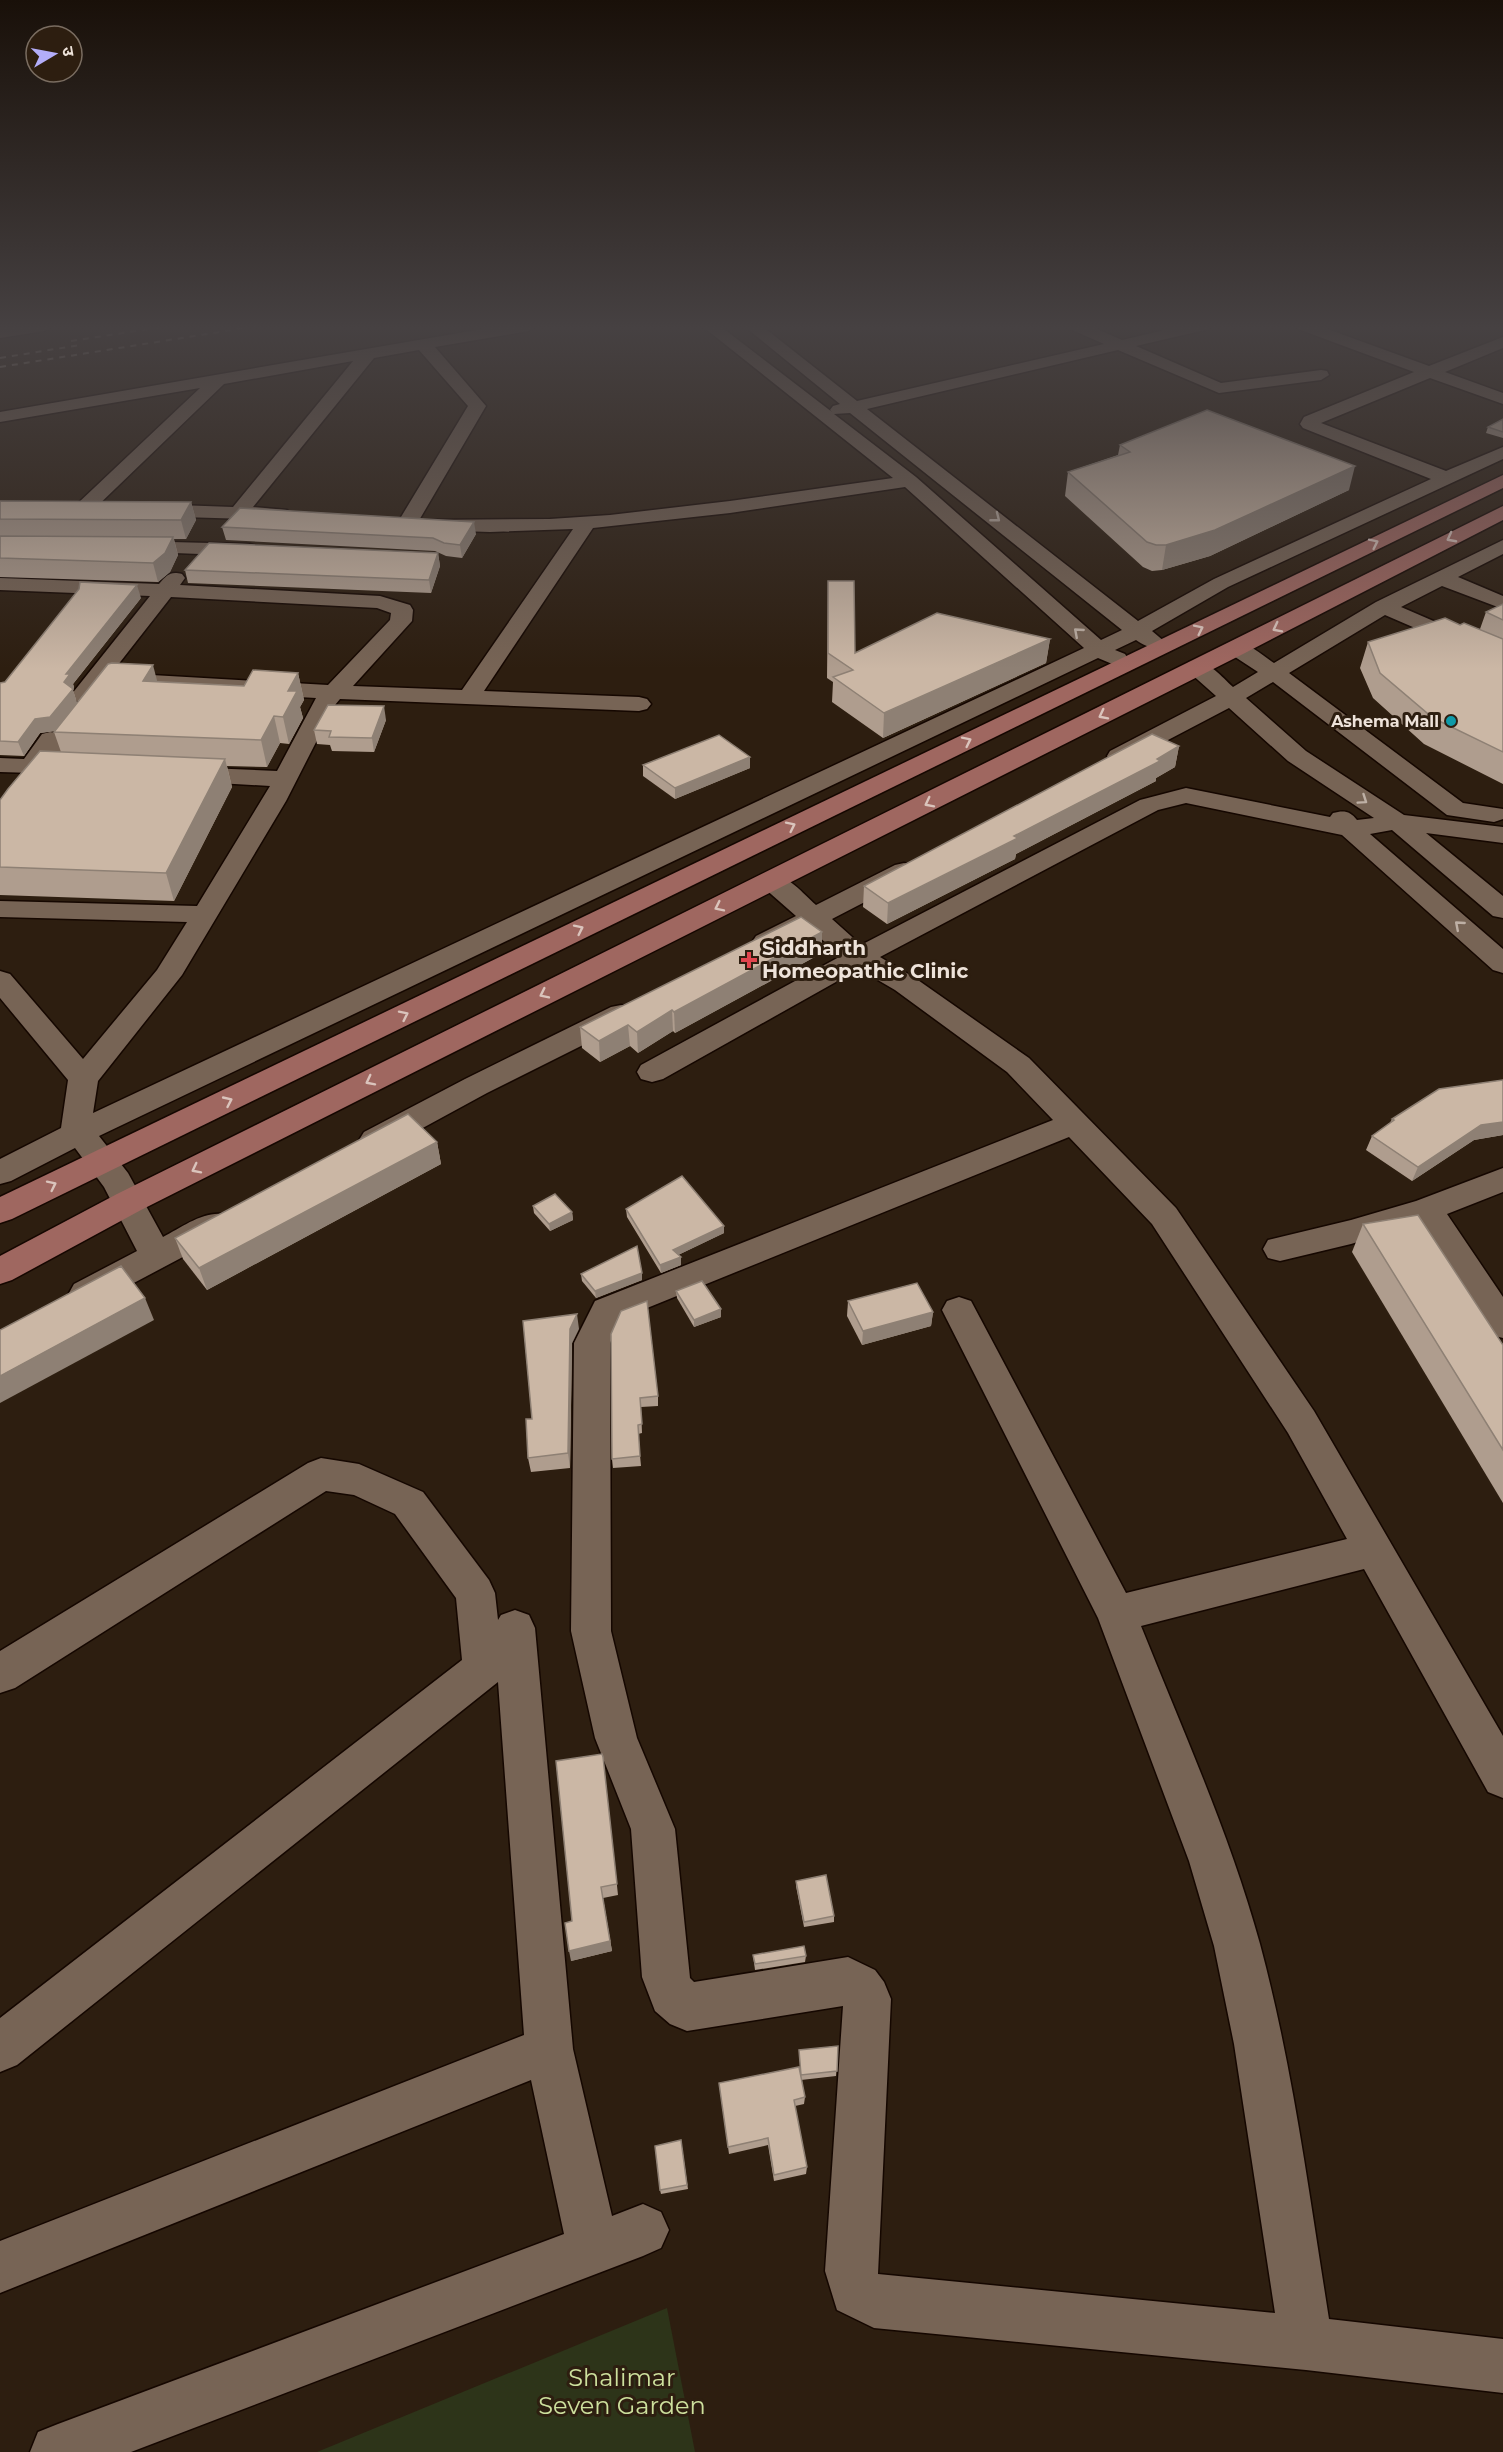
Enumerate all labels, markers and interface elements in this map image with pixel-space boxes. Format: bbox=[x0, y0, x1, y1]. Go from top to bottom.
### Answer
north arrow bbox=[24, 24, 84, 84]
text: उ bbox=[58, 45, 79, 58]
one-way arrow bbox=[989, 511, 1000, 522]
one-way arrow bbox=[1446, 531, 1457, 542]
one-way arrow bbox=[1368, 539, 1379, 551]
one-way arrow bbox=[1273, 620, 1284, 632]
one-way arrow bbox=[1192, 624, 1203, 636]
one-way arrow bbox=[1075, 628, 1085, 639]
one-way arrow bbox=[1099, 708, 1109, 719]
place label: Ashema Mall bbox=[1330, 712, 1439, 731]
marker: Ashema Mall bbox=[1444, 714, 1458, 728]
one-way arrow bbox=[960, 737, 971, 749]
one-way arrow bbox=[1356, 793, 1367, 804]
one-way arrow bbox=[924, 795, 935, 807]
one-way arrow bbox=[784, 821, 795, 833]
one-way arrow bbox=[715, 900, 726, 912]
one-way arrow bbox=[1455, 921, 1466, 932]
one-way arrow bbox=[572, 925, 583, 937]
place label: Siddharth Homeopathic Clinic bbox=[762, 936, 968, 983]
marker: Siddharth Homeopathic Clinic bbox=[740, 951, 758, 969]
one-way arrow bbox=[540, 986, 551, 998]
one-way arrow bbox=[397, 1011, 408, 1023]
one-way arrow bbox=[366, 1074, 377, 1085]
one-way arrow bbox=[222, 1096, 233, 1108]
one-way arrow bbox=[191, 1161, 202, 1173]
one-way arrow bbox=[46, 1180, 57, 1192]
park label: Shalimar Seven Garden bbox=[538, 2363, 706, 2420]

